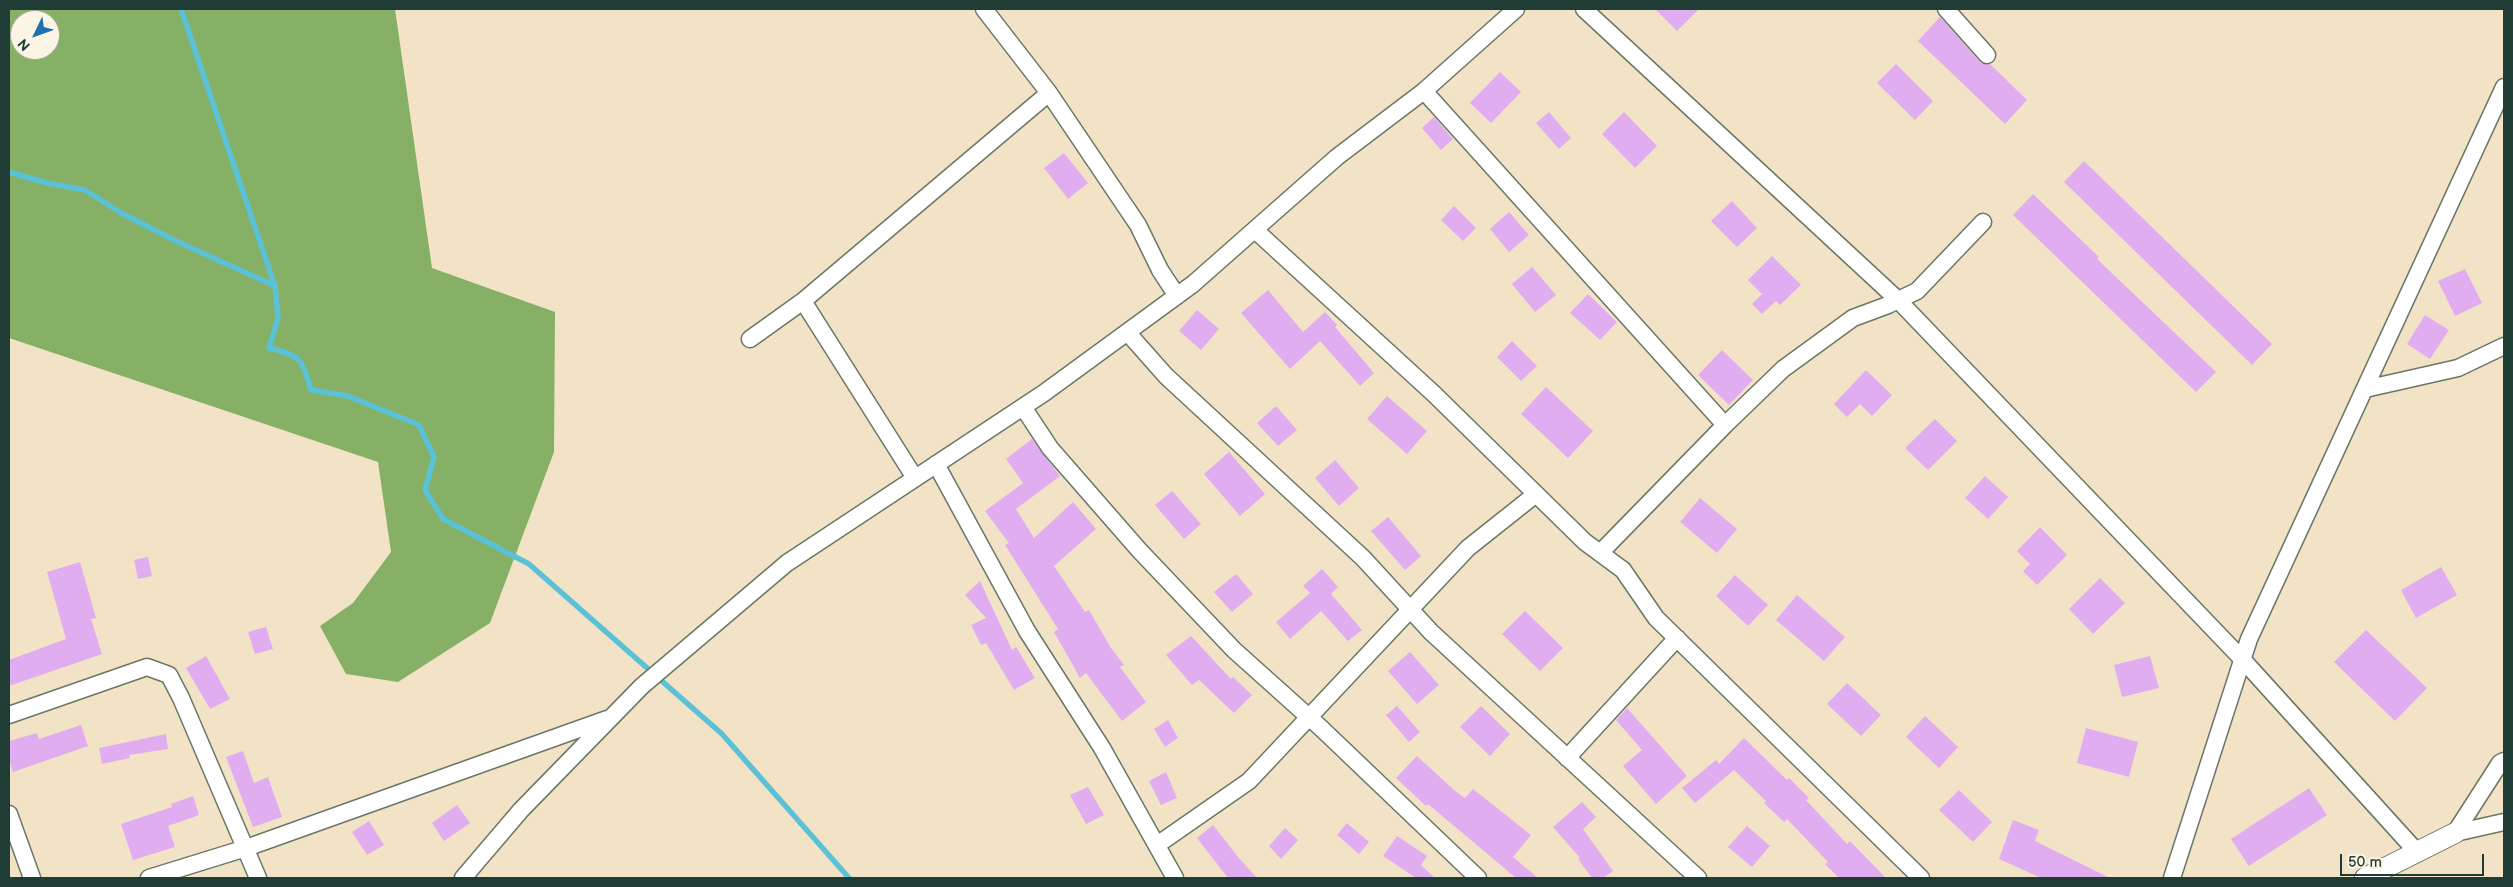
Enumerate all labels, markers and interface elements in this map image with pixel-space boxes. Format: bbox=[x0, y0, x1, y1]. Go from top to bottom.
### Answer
north arrow bbox=[10, 10, 60, 60]
text: N bbox=[14, 35, 34, 54]
scale bar bbox=[2343, 844, 2487, 876]
text: 50 m bbox=[2348, 853, 2382, 872]

